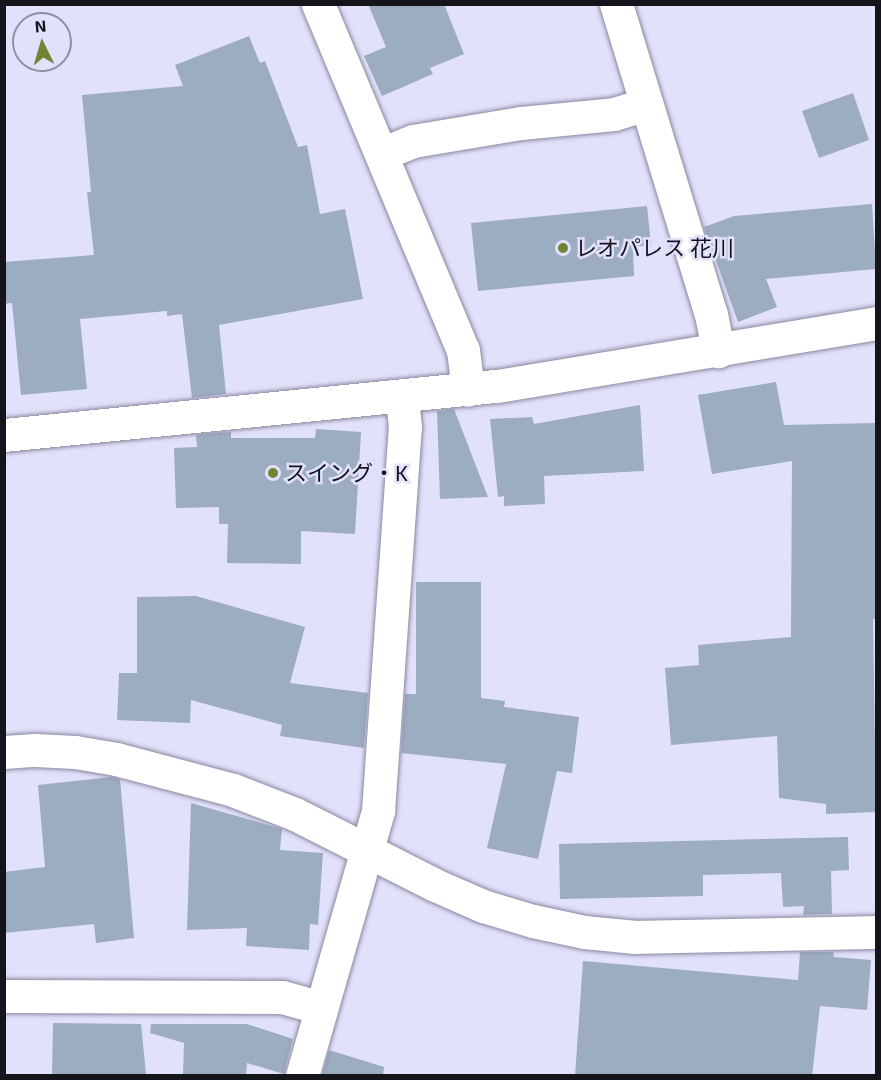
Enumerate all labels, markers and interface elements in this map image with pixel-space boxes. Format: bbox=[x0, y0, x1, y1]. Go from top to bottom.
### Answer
north arrow bbox=[12, 12, 72, 72]
text: N bbox=[34, 16, 47, 36]
place label: レオパレス 花川 bbox=[575, 235, 734, 261]
marker: レオパレス 花川 bbox=[556, 241, 570, 255]
place label: スイング・K bbox=[285, 460, 408, 486]
marker: スイング・K bbox=[266, 466, 280, 480]

